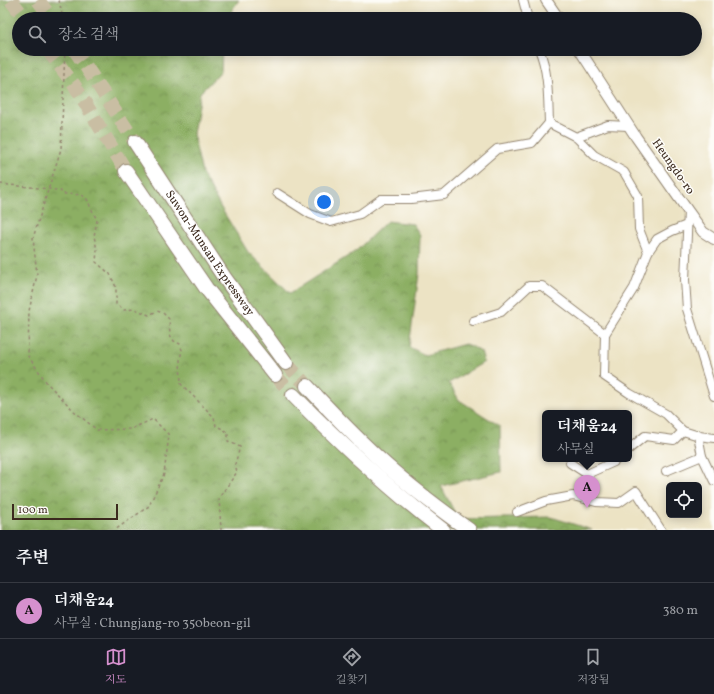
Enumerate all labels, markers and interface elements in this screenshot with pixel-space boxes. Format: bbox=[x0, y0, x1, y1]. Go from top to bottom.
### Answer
search box bbox=[12, 12, 702, 56]
icon: search bbox=[26, 23, 48, 45]
text: 장소 검색 bbox=[58, 25, 119, 46]
street label: Heungdo-ro bbox=[648, 136, 698, 198]
street label: Suwon-Munsan Expressway bbox=[161, 187, 258, 320]
your location bbox=[314, 192, 334, 212]
popup bbox=[542, 410, 632, 462]
text: 더채움24 bbox=[557, 417, 617, 438]
text: 사무실 bbox=[557, 441, 595, 459]
pin: A bbox=[574, 475, 600, 508]
map controls bbox=[666, 482, 702, 518]
button: locate bbox=[666, 482, 702, 518]
scale bar bbox=[12, 502, 118, 521]
text: 100 m bbox=[18, 503, 48, 518]
text: 주변 bbox=[16, 547, 49, 570]
text: 더채움24 bbox=[54, 591, 114, 612]
text: A bbox=[24, 602, 34, 620]
text: 380 m bbox=[663, 602, 698, 620]
text: 사무실 · Chungjang-ro 350beon-gil bbox=[54, 615, 251, 633]
tab: 지도 bbox=[105, 646, 127, 688]
tab: 길찾기 bbox=[336, 646, 368, 688]
tab: 저장됨 bbox=[577, 646, 609, 688]

